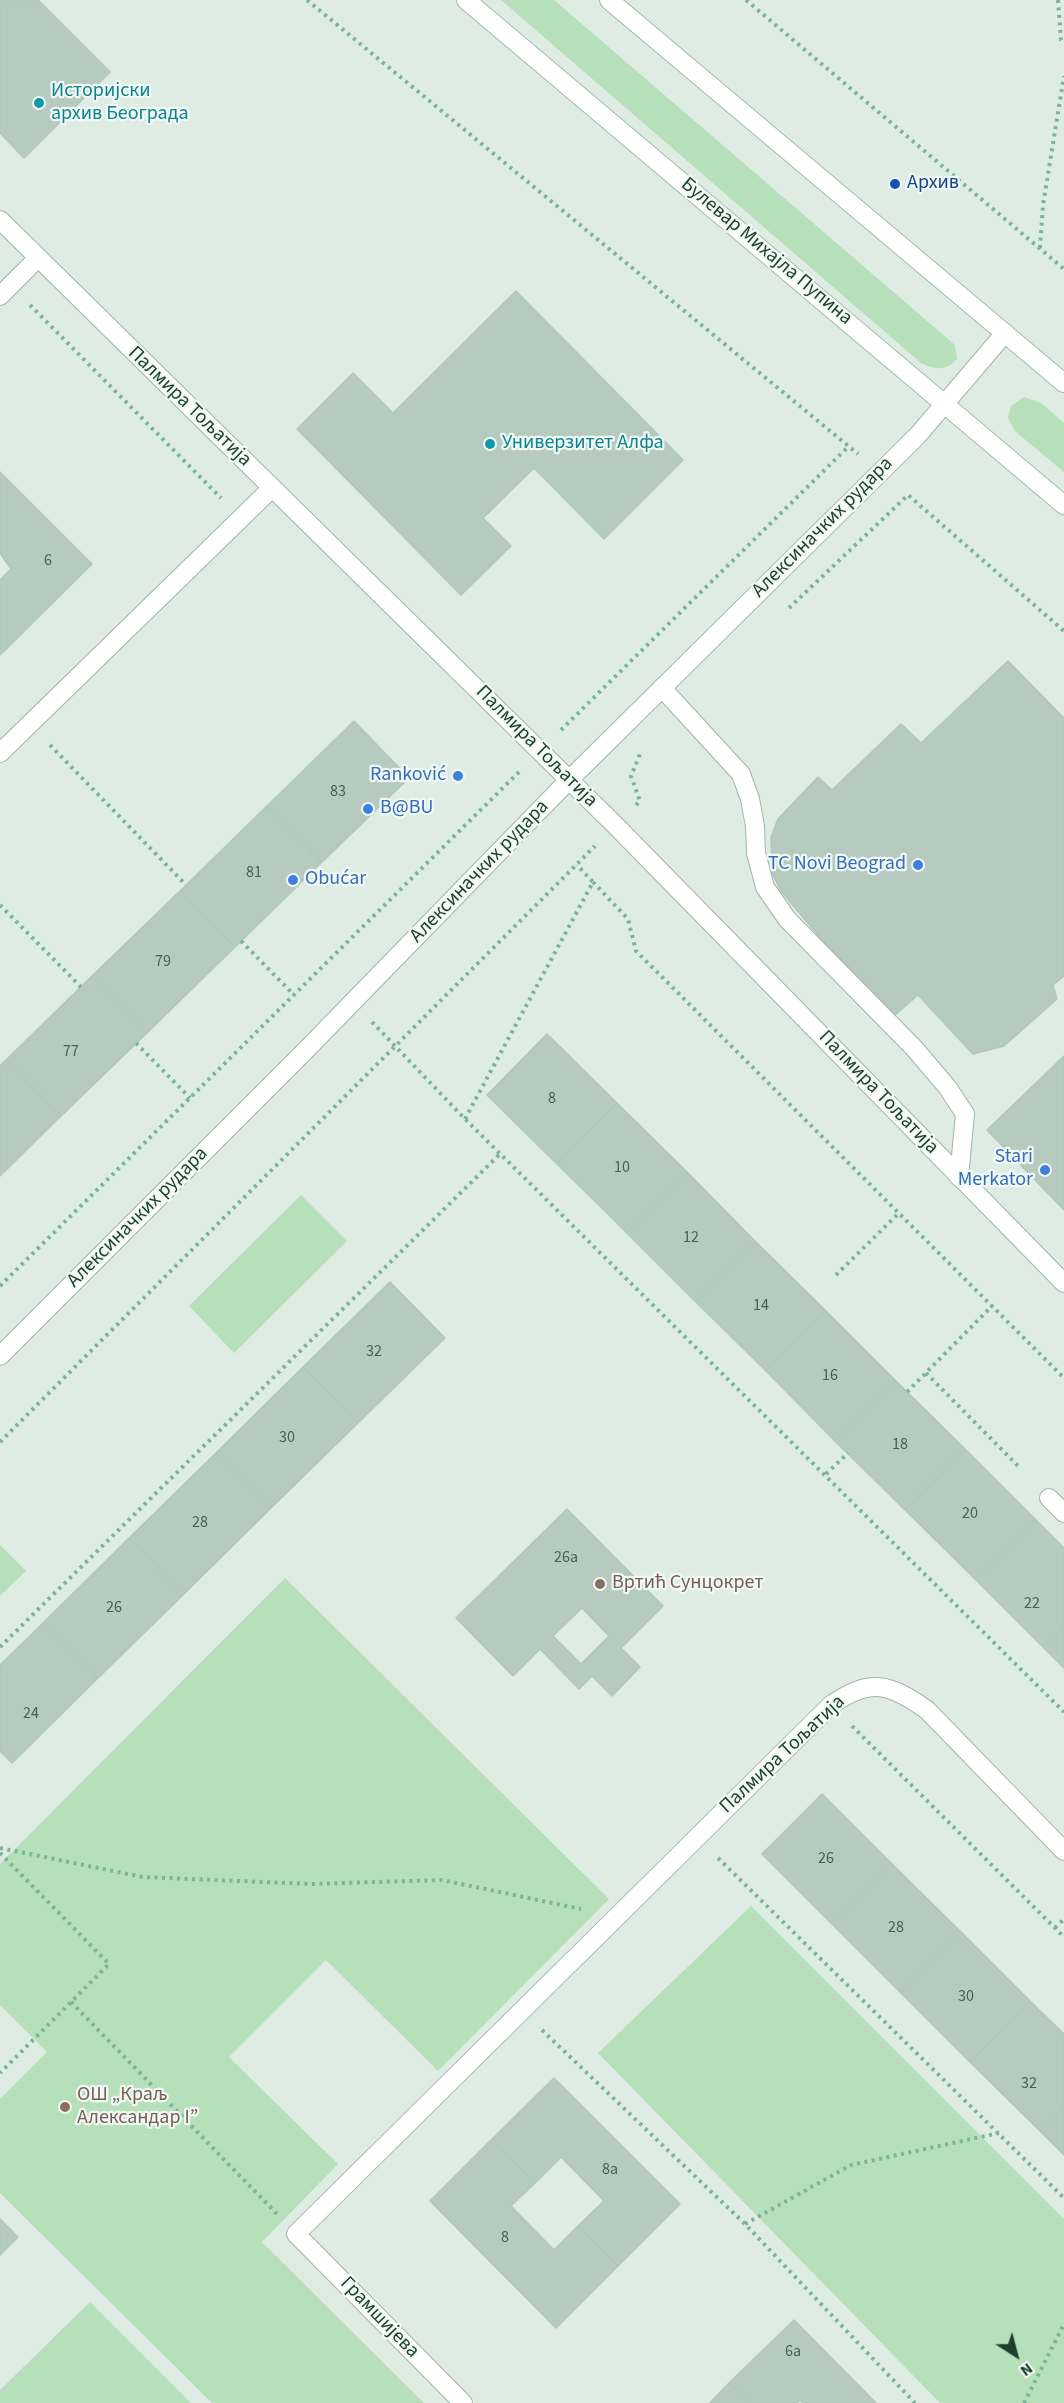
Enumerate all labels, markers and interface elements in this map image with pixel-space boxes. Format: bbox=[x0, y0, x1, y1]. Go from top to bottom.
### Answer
place label: Историјски архив Београда bbox=[51, 80, 189, 127]
marker: Историјски архив Београда bbox=[32, 96, 46, 110]
place label: Архив bbox=[907, 172, 959, 196]
street label: Булевар Михајла Пупина bbox=[675, 173, 857, 331]
marker: Архив bbox=[888, 177, 902, 191]
street label: Палмира Тољатија bbox=[122, 342, 256, 472]
place label: Универзитет Алфа bbox=[502, 432, 664, 456]
marker: Универзитет Алфа bbox=[483, 437, 497, 451]
street label: Алексиначких рудара bbox=[748, 453, 898, 603]
house number: 6 bbox=[44, 551, 52, 571]
street label: Палмира Тољатија bbox=[470, 681, 602, 813]
place label: Ranković bbox=[370, 764, 446, 788]
marker: Ranković bbox=[451, 769, 465, 783]
house number: 83 bbox=[330, 782, 346, 802]
street label: Алексиначких рудара bbox=[406, 796, 554, 948]
place label: B@BU bbox=[380, 797, 433, 821]
marker: B@BU bbox=[361, 802, 375, 816]
place label: TC Novi Beograd bbox=[768, 853, 906, 877]
marker: TC Novi Beograd bbox=[911, 858, 925, 872]
house number: 81 bbox=[246, 863, 262, 883]
place label: Obućar bbox=[305, 868, 366, 892]
marker: Obućar bbox=[286, 873, 300, 887]
house number: 79 bbox=[155, 952, 171, 972]
street label: Палмира Тољатија bbox=[813, 1026, 943, 1160]
house number: 77 bbox=[63, 1042, 79, 1062]
house number: 8 bbox=[548, 1089, 556, 1109]
street label: Алексиначких рудара bbox=[63, 1143, 213, 1293]
place label: Stari Merkator bbox=[958, 1146, 1033, 1193]
house number: 10 bbox=[614, 1158, 630, 1178]
marker: Stari Merkator bbox=[1038, 1163, 1052, 1177]
house number: 12 bbox=[683, 1228, 699, 1248]
house number: 14 bbox=[753, 1296, 769, 1316]
house number: 32 bbox=[366, 1342, 382, 1362]
house number: 16 bbox=[822, 1366, 838, 1386]
house number: 30 bbox=[279, 1428, 295, 1448]
house number: 18 bbox=[892, 1435, 908, 1455]
house number: 20 bbox=[962, 1504, 978, 1524]
house number: 28 bbox=[192, 1513, 208, 1533]
house number: 26a bbox=[554, 1548, 578, 1568]
place label: Вртић Сунцокрет bbox=[612, 1572, 763, 1596]
marker: Вртић Сунцокрет bbox=[593, 1577, 607, 1591]
house number: 22 bbox=[1024, 1594, 1040, 1614]
house number: 26 bbox=[106, 1598, 122, 1618]
street label: Палмира Тољатија bbox=[715, 1691, 851, 1819]
house number: 24 bbox=[23, 1704, 39, 1724]
house number: 26 bbox=[818, 1849, 834, 1869]
house number: 28 bbox=[888, 1918, 904, 1938]
house number: 30 bbox=[958, 1987, 974, 2007]
house number: 32 bbox=[1021, 2074, 1037, 2094]
place label: ОШ „Краљ Александар I” bbox=[77, 2084, 198, 2131]
marker: ОШ „Краљ Александар I” bbox=[58, 2100, 72, 2114]
house number: 8a bbox=[602, 2160, 618, 2180]
house number: 8 bbox=[501, 2228, 509, 2248]
street label: Грамшијева bbox=[334, 2272, 424, 2364]
north arrow bbox=[986, 2325, 1046, 2385]
house number: 6a bbox=[785, 2342, 801, 2362]
text: N bbox=[1016, 2358, 1037, 2382]

